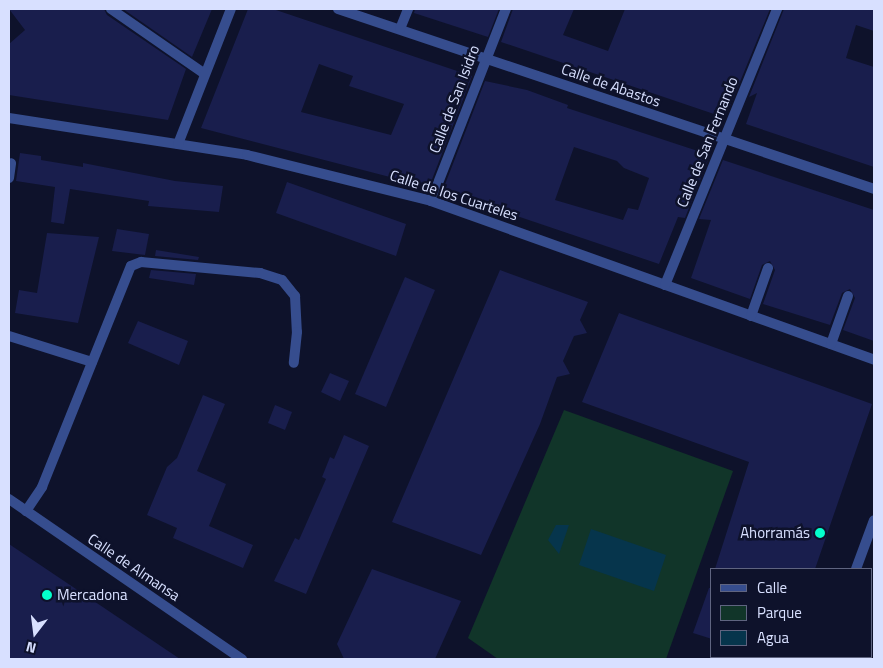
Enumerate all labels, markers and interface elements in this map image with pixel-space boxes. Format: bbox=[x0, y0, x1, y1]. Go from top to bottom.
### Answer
street label: Calle de San Isidro bbox=[425, 42, 483, 156]
street label: Calle de Abastos bbox=[559, 60, 663, 110]
street label: Calle de San Fernando bbox=[673, 74, 741, 210]
street label: Calle de los Cuarteles bbox=[388, 166, 520, 224]
place label: Ahorramás bbox=[740, 524, 810, 542]
marker: Ahorramás bbox=[814, 527, 826, 539]
street label: Calle de Almansa bbox=[84, 530, 184, 604]
legend bbox=[710, 568, 873, 658]
text: Calle bbox=[757, 576, 787, 599]
place label: Mercadona bbox=[57, 586, 128, 604]
marker: Mercadona bbox=[41, 589, 53, 601]
text: Parque bbox=[757, 601, 802, 624]
north arrow bbox=[10, 608, 60, 658]
text: Agua bbox=[757, 626, 789, 649]
text: N bbox=[24, 637, 38, 659]

